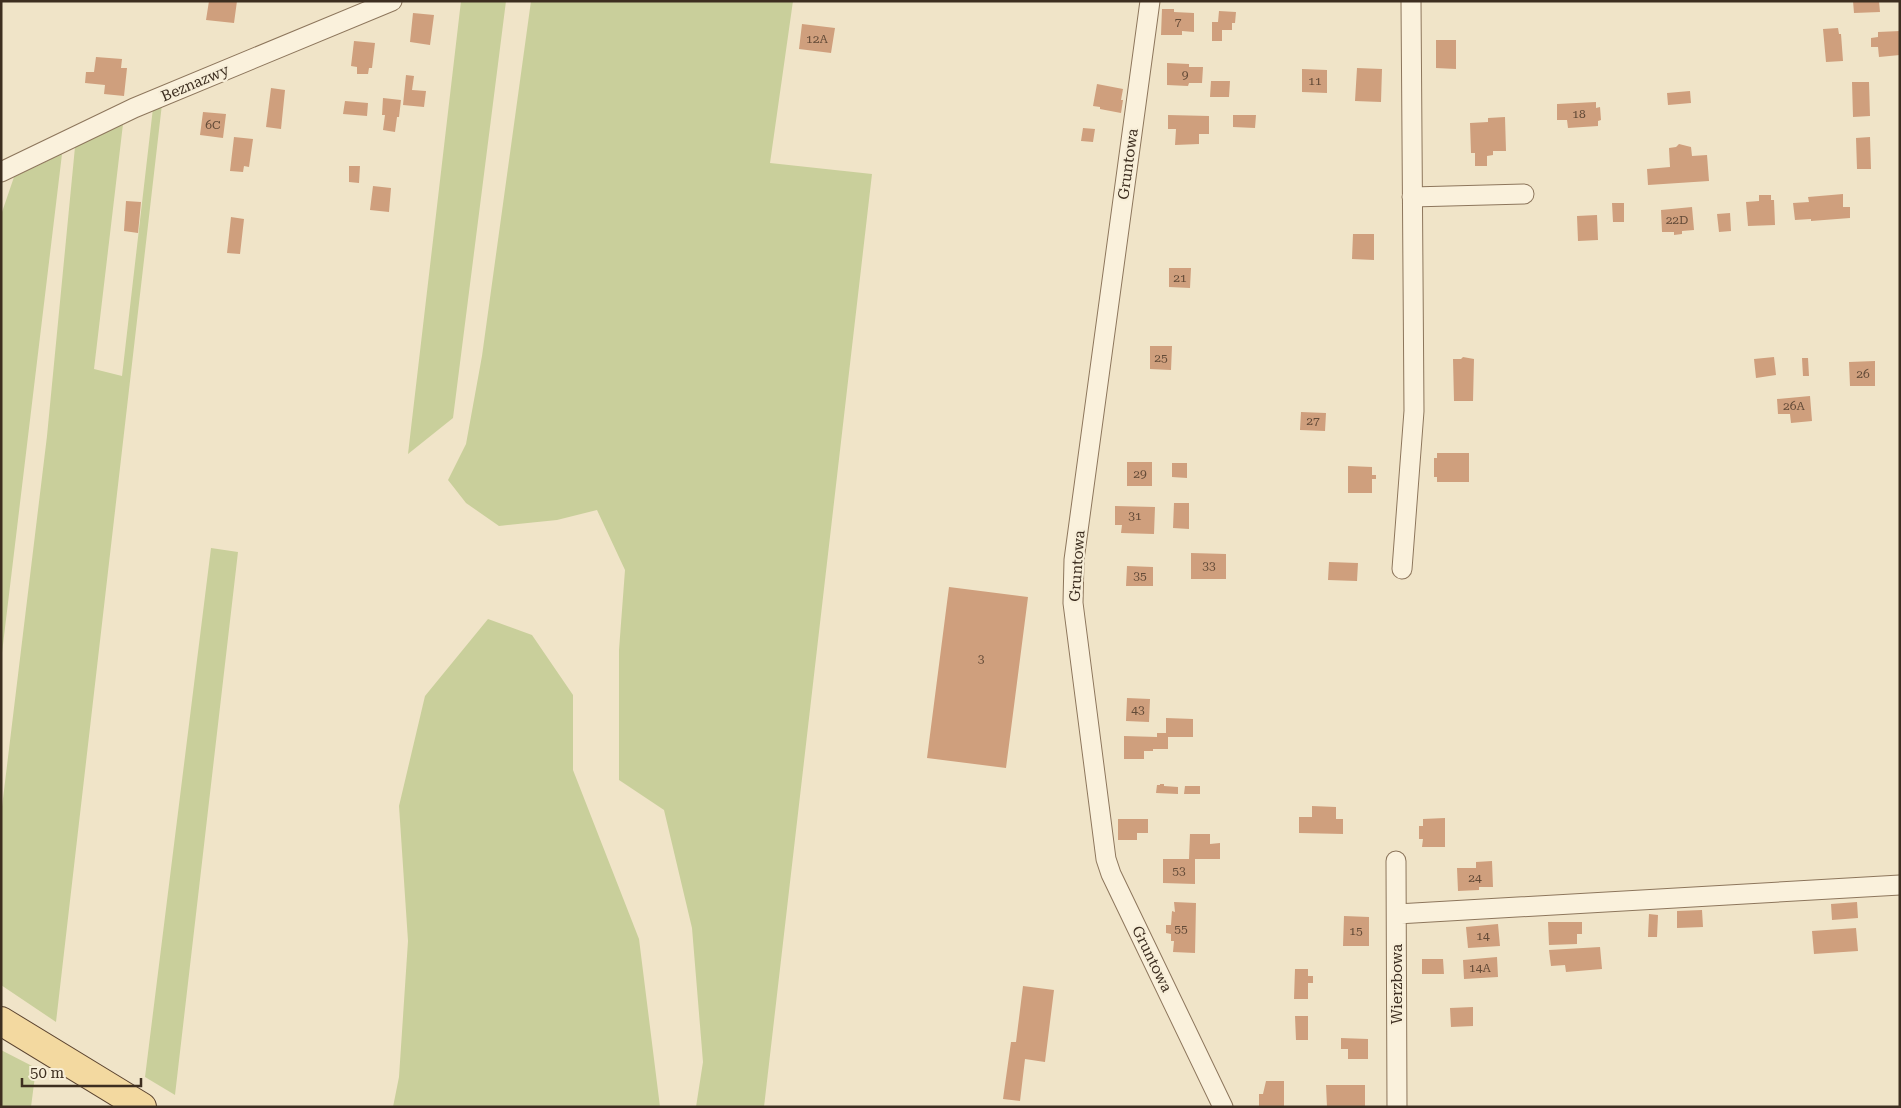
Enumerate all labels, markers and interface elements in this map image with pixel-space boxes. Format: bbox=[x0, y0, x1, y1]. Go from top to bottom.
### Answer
house number: 7 bbox=[1175, 15, 1182, 29]
house number: 12A bbox=[806, 32, 829, 46]
street label: Beznazwy bbox=[158, 61, 232, 105]
house number: 9 bbox=[1182, 68, 1189, 82]
house number: 11 bbox=[1308, 74, 1322, 88]
house number: 18 bbox=[1572, 107, 1586, 121]
house number: 6C bbox=[205, 118, 221, 132]
street label: Gruntowa bbox=[1114, 127, 1142, 201]
house number: 22D bbox=[1666, 213, 1688, 227]
house number: 21 bbox=[1173, 271, 1187, 285]
house number: 25 bbox=[1154, 351, 1168, 365]
house number: 26 bbox=[1856, 367, 1870, 381]
house number: 26A bbox=[1783, 399, 1806, 413]
house number: 27 bbox=[1306, 414, 1320, 428]
house number: 29 bbox=[1133, 467, 1147, 481]
house number: 31 bbox=[1128, 509, 1142, 523]
street label: Gruntowa bbox=[1066, 530, 1088, 602]
house number: 33 bbox=[1202, 559, 1216, 573]
house number: 35 bbox=[1133, 569, 1147, 583]
house number: 3 bbox=[978, 652, 985, 666]
house number: 43 bbox=[1131, 703, 1145, 717]
house number: 53 bbox=[1172, 864, 1186, 878]
house number: 24 bbox=[1468, 871, 1482, 885]
house number: 55 bbox=[1174, 922, 1188, 936]
street label: Gruntowa bbox=[1128, 923, 1176, 995]
house number: 15 bbox=[1349, 924, 1363, 938]
house number: 14 bbox=[1476, 929, 1490, 943]
street label: Wierzbowa bbox=[1388, 944, 1406, 1024]
house number: 14A bbox=[1469, 961, 1492, 975]
scale bar bbox=[22, 1056, 141, 1088]
text: 50 m bbox=[30, 1064, 65, 1082]

